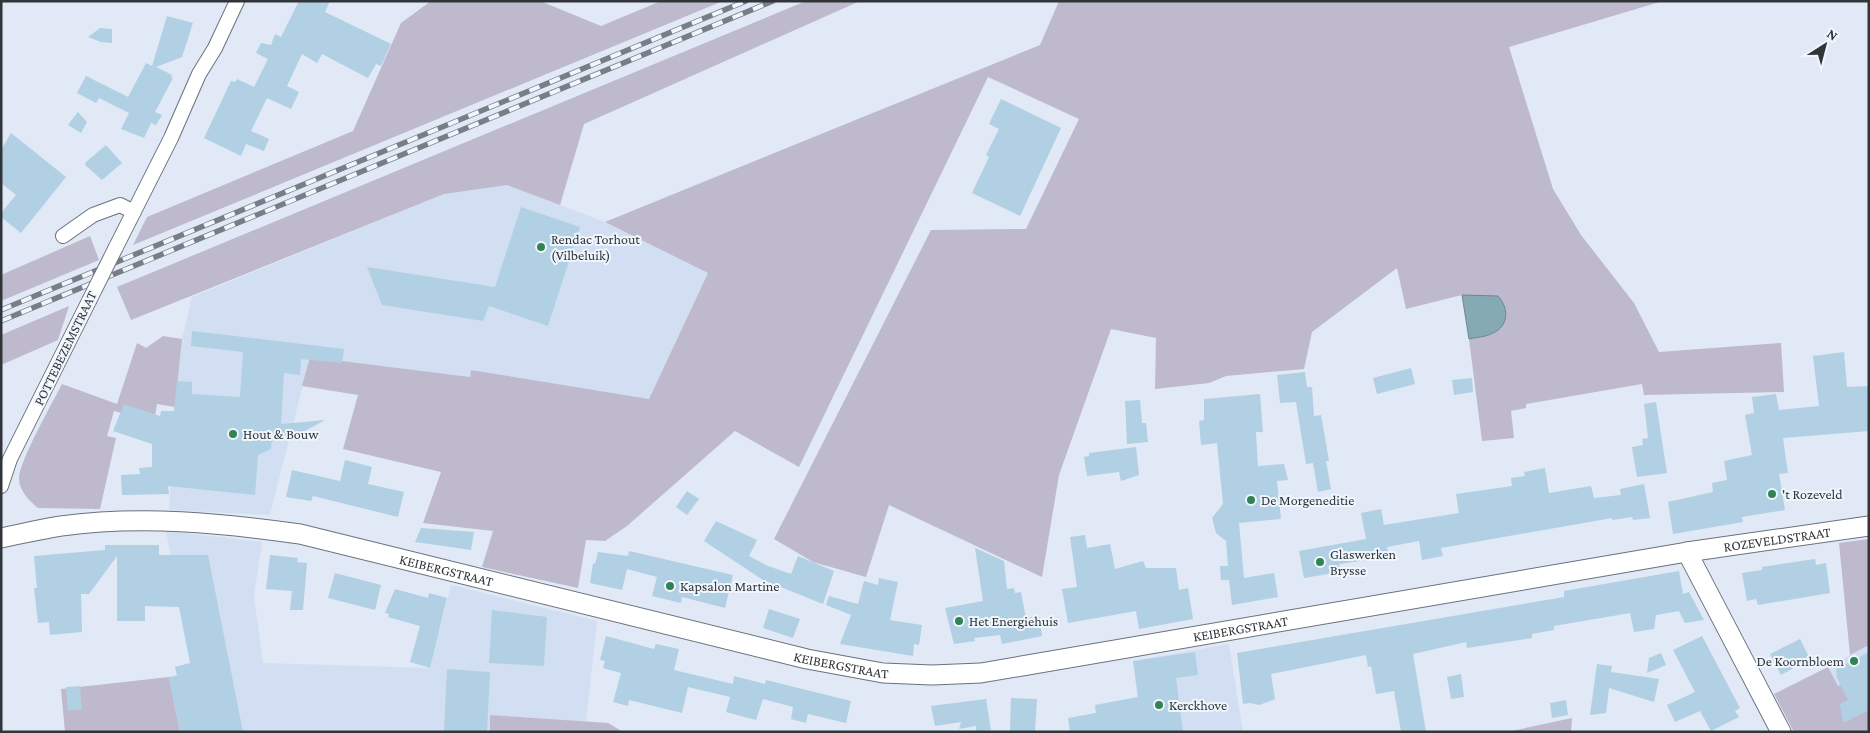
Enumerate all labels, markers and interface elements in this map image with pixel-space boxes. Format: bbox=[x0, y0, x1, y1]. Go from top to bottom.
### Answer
north arrow bbox=[1800, 20, 1850, 70]
text: N bbox=[1824, 25, 1842, 44]
place label: Rendac Torhout (Vilbeluik) bbox=[551, 231, 640, 264]
marker: Rendac Torhout (Vilbeluik) bbox=[535, 241, 547, 253]
street label: POTTEBEZEMSTRAAT bbox=[30, 288, 100, 408]
place label: Hout & Bouw bbox=[243, 426, 319, 442]
marker: Hout & Bouw bbox=[227, 428, 239, 440]
place label: 't Rozeveld bbox=[1782, 486, 1843, 502]
marker: 't Rozeveld bbox=[1766, 488, 1778, 500]
place label: De Morgeneditie bbox=[1261, 492, 1354, 508]
marker: De Morgeneditie bbox=[1245, 494, 1257, 506]
street label: ROZEVELDSTRAAT bbox=[1723, 524, 1832, 555]
place label: Glaswerken Brysse bbox=[1330, 546, 1396, 578]
street label: KEIBERGSTRAAT bbox=[398, 551, 495, 589]
marker: Glaswerken Brysse bbox=[1314, 556, 1326, 568]
place label: Kapsalon Martine bbox=[680, 578, 780, 594]
marker: Kapsalon Martine bbox=[664, 580, 676, 592]
street label: KEIBERGSTRAAT bbox=[1192, 612, 1290, 645]
place label: Het Energiehuis bbox=[969, 613, 1058, 629]
marker: Het Energiehuis bbox=[953, 615, 965, 627]
street label: KEIBERGSTRAAT bbox=[792, 648, 889, 681]
place label: De Koornbloem bbox=[1756, 653, 1844, 669]
marker: De Koornbloem bbox=[1848, 655, 1860, 667]
place label: Kerckhove bbox=[1169, 697, 1227, 713]
marker: Kerckhove bbox=[1153, 699, 1165, 711]

